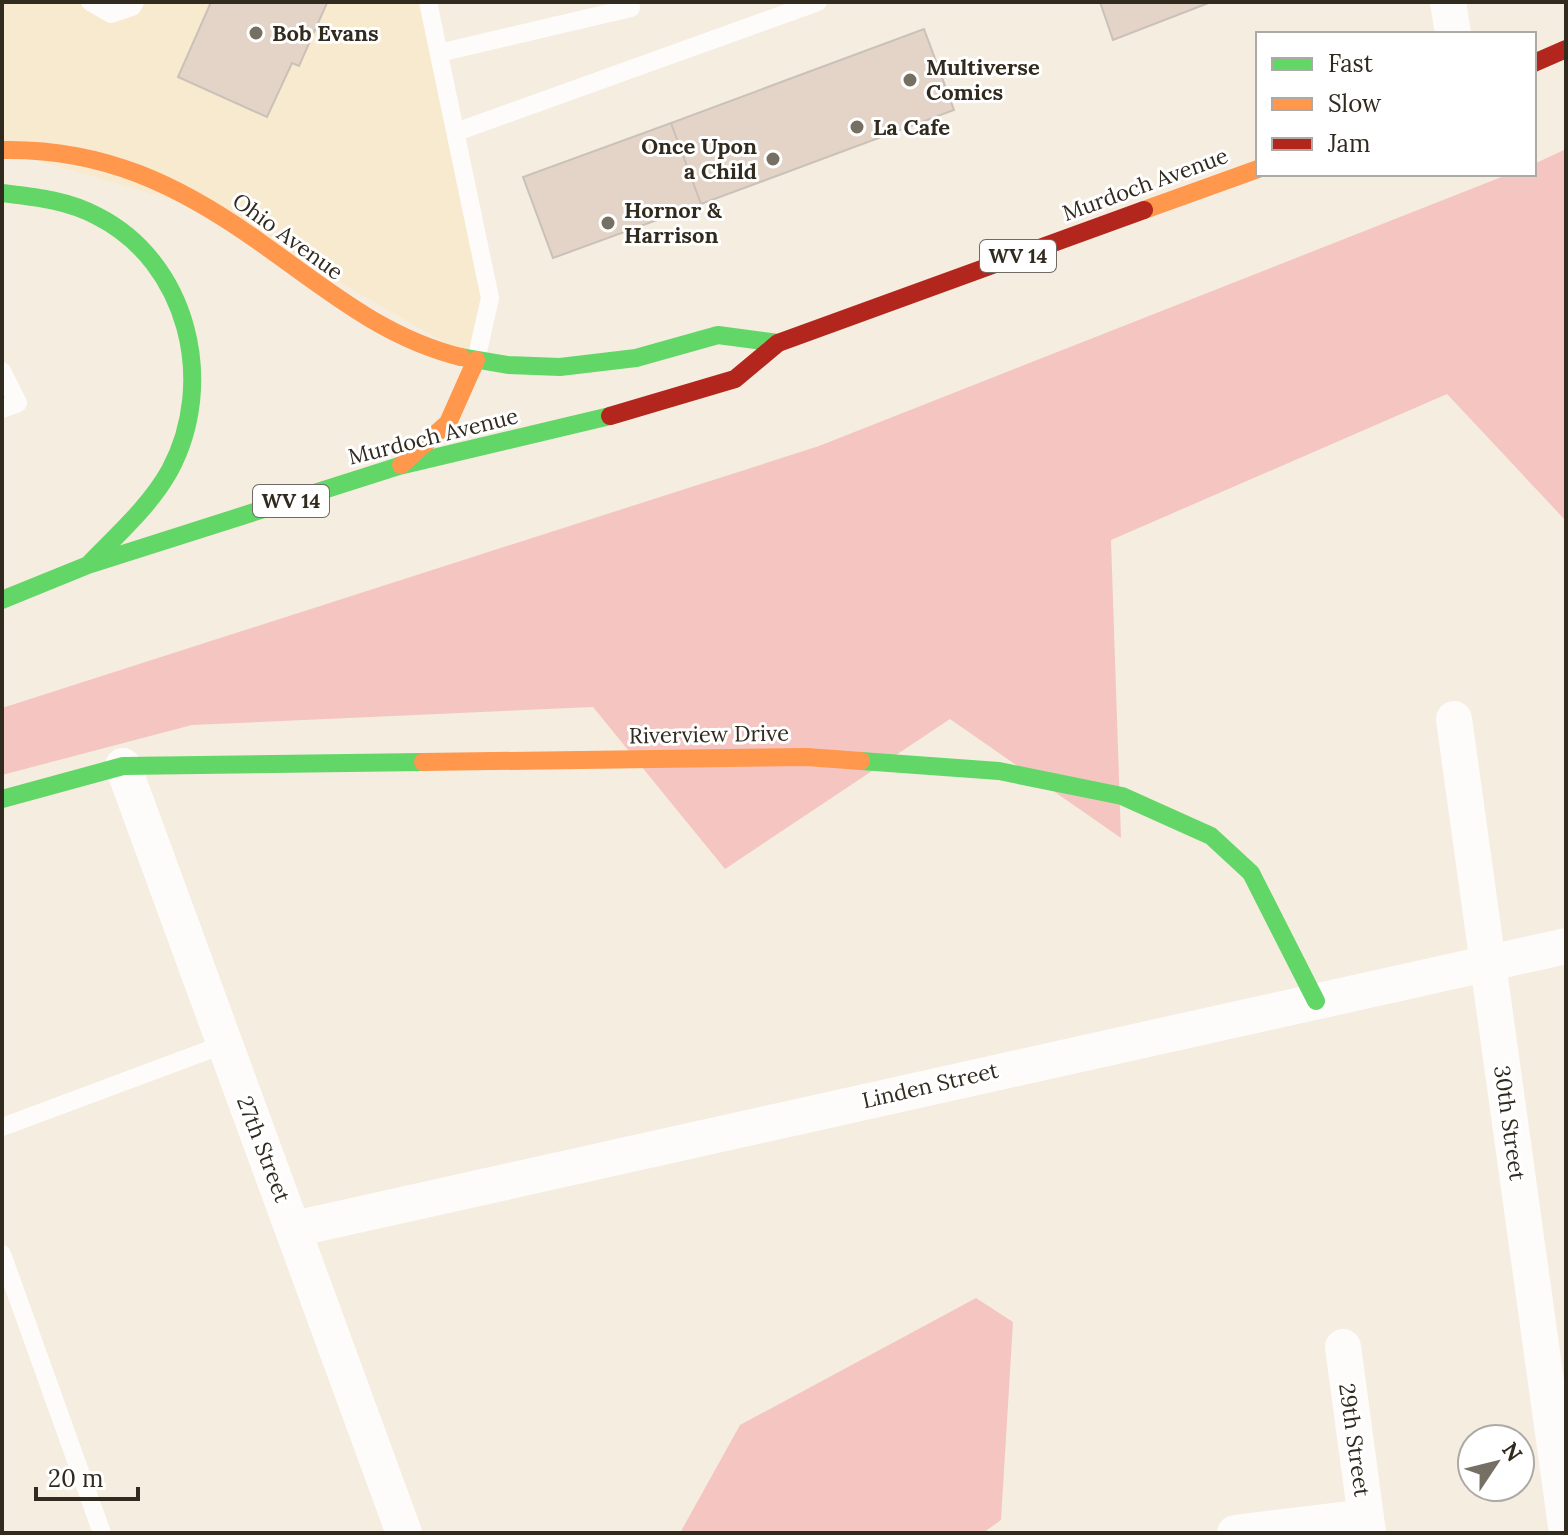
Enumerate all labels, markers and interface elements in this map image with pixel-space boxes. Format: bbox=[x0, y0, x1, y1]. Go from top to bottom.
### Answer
place label: Bob Evans bbox=[272, 19, 379, 47]
marker: Bob Evans bbox=[247, 24, 265, 42]
legend bbox=[1256, 32, 1536, 176]
text: Fast bbox=[1328, 48, 1374, 79]
place label: Multiverse Comics bbox=[926, 53, 1040, 106]
marker: Multiverse Comics bbox=[901, 71, 919, 89]
text: Slow bbox=[1328, 88, 1382, 119]
place label: La Cafe bbox=[873, 113, 950, 141]
marker: La Cafe bbox=[848, 118, 866, 136]
text: Jam bbox=[1327, 128, 1370, 159]
place label: Once Upon a Child bbox=[641, 132, 757, 185]
street label: Murdoch Avenue bbox=[1058, 141, 1232, 227]
marker: Once Upon a Child bbox=[764, 150, 782, 168]
street label: Ohio Avenue bbox=[227, 186, 349, 286]
place label: Hornor & Harrison bbox=[624, 196, 722, 249]
marker: Hornor & Harrison bbox=[599, 214, 617, 232]
road number: WV 14 bbox=[980, 240, 1056, 272]
street label: Murdoch Avenue bbox=[345, 401, 521, 471]
road number: WV 14 bbox=[253, 485, 329, 517]
street label: Riverview Drive bbox=[629, 719, 789, 749]
street label: Linden Street bbox=[859, 1056, 1001, 1114]
street label: 30th Street bbox=[1488, 1064, 1532, 1183]
street label: 27th Street bbox=[231, 1092, 297, 1207]
street label: 29th Street bbox=[1333, 1381, 1377, 1499]
north arrow bbox=[1456, 1423, 1536, 1503]
text: N bbox=[1496, 1437, 1529, 1467]
scale bar bbox=[36, 1451, 138, 1501]
text: 20 m bbox=[48, 1463, 104, 1494]

